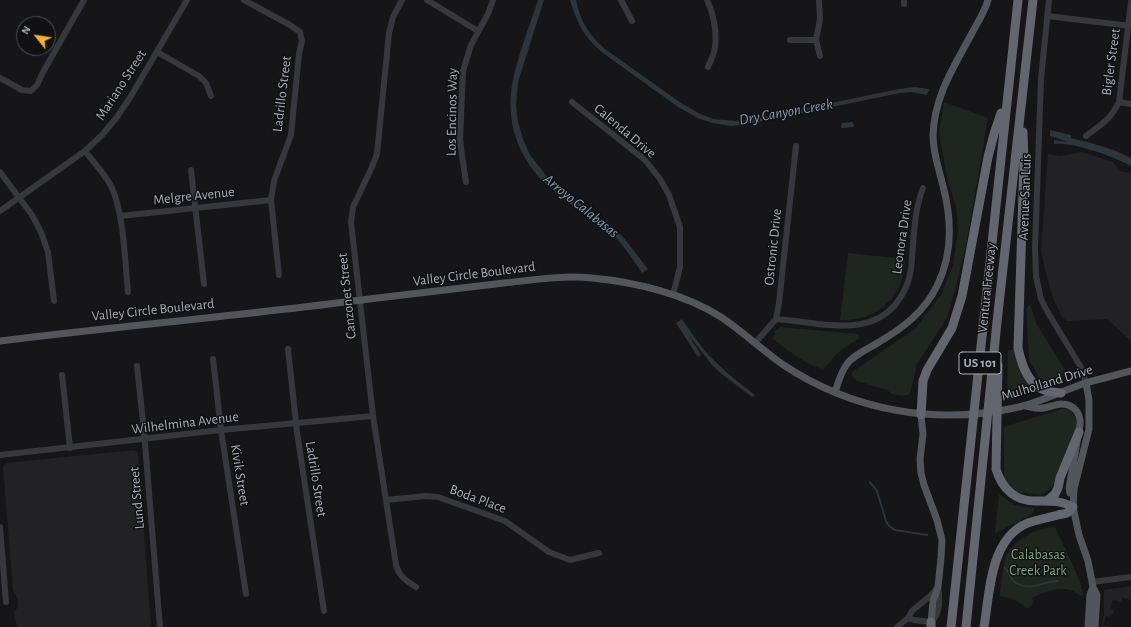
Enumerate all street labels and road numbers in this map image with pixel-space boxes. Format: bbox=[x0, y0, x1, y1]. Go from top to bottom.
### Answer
street label: Bigler Street bbox=[1098, 27, 1124, 97]
street label: Mariano Street bbox=[92, 47, 150, 123]
street label: Ladrillo Street bbox=[269, 55, 295, 133]
street label: Los Encinos Way bbox=[443, 68, 461, 156]
street label: Calenda Drive bbox=[590, 100, 660, 162]
street label: Avenue San Luis bbox=[1015, 153, 1035, 241]
street label: Melgre Avenue bbox=[153, 183, 235, 209]
street label: Leonora Drive bbox=[888, 199, 916, 275]
street label: Ostronic Drive bbox=[761, 208, 785, 286]
street label: Ventura Freeway bbox=[974, 242, 1000, 334]
street label: Canzonet Street bbox=[334, 252, 360, 340]
street label: Valley Circle Boulevard bbox=[412, 258, 536, 290]
street label: Valley Circle Boulevard bbox=[91, 295, 215, 325]
road number: US 101 bbox=[959, 352, 1001, 374]
street label: Mulholland Drive bbox=[999, 361, 1095, 405]
street label: Wilhelmina Avenue bbox=[130, 408, 240, 438]
street label: Ladrillo Street bbox=[302, 440, 330, 518]
street label: Kivik Street bbox=[227, 443, 253, 507]
street label: Lund Street bbox=[126, 466, 148, 530]
street label: Boda Place bbox=[447, 481, 509, 517]

